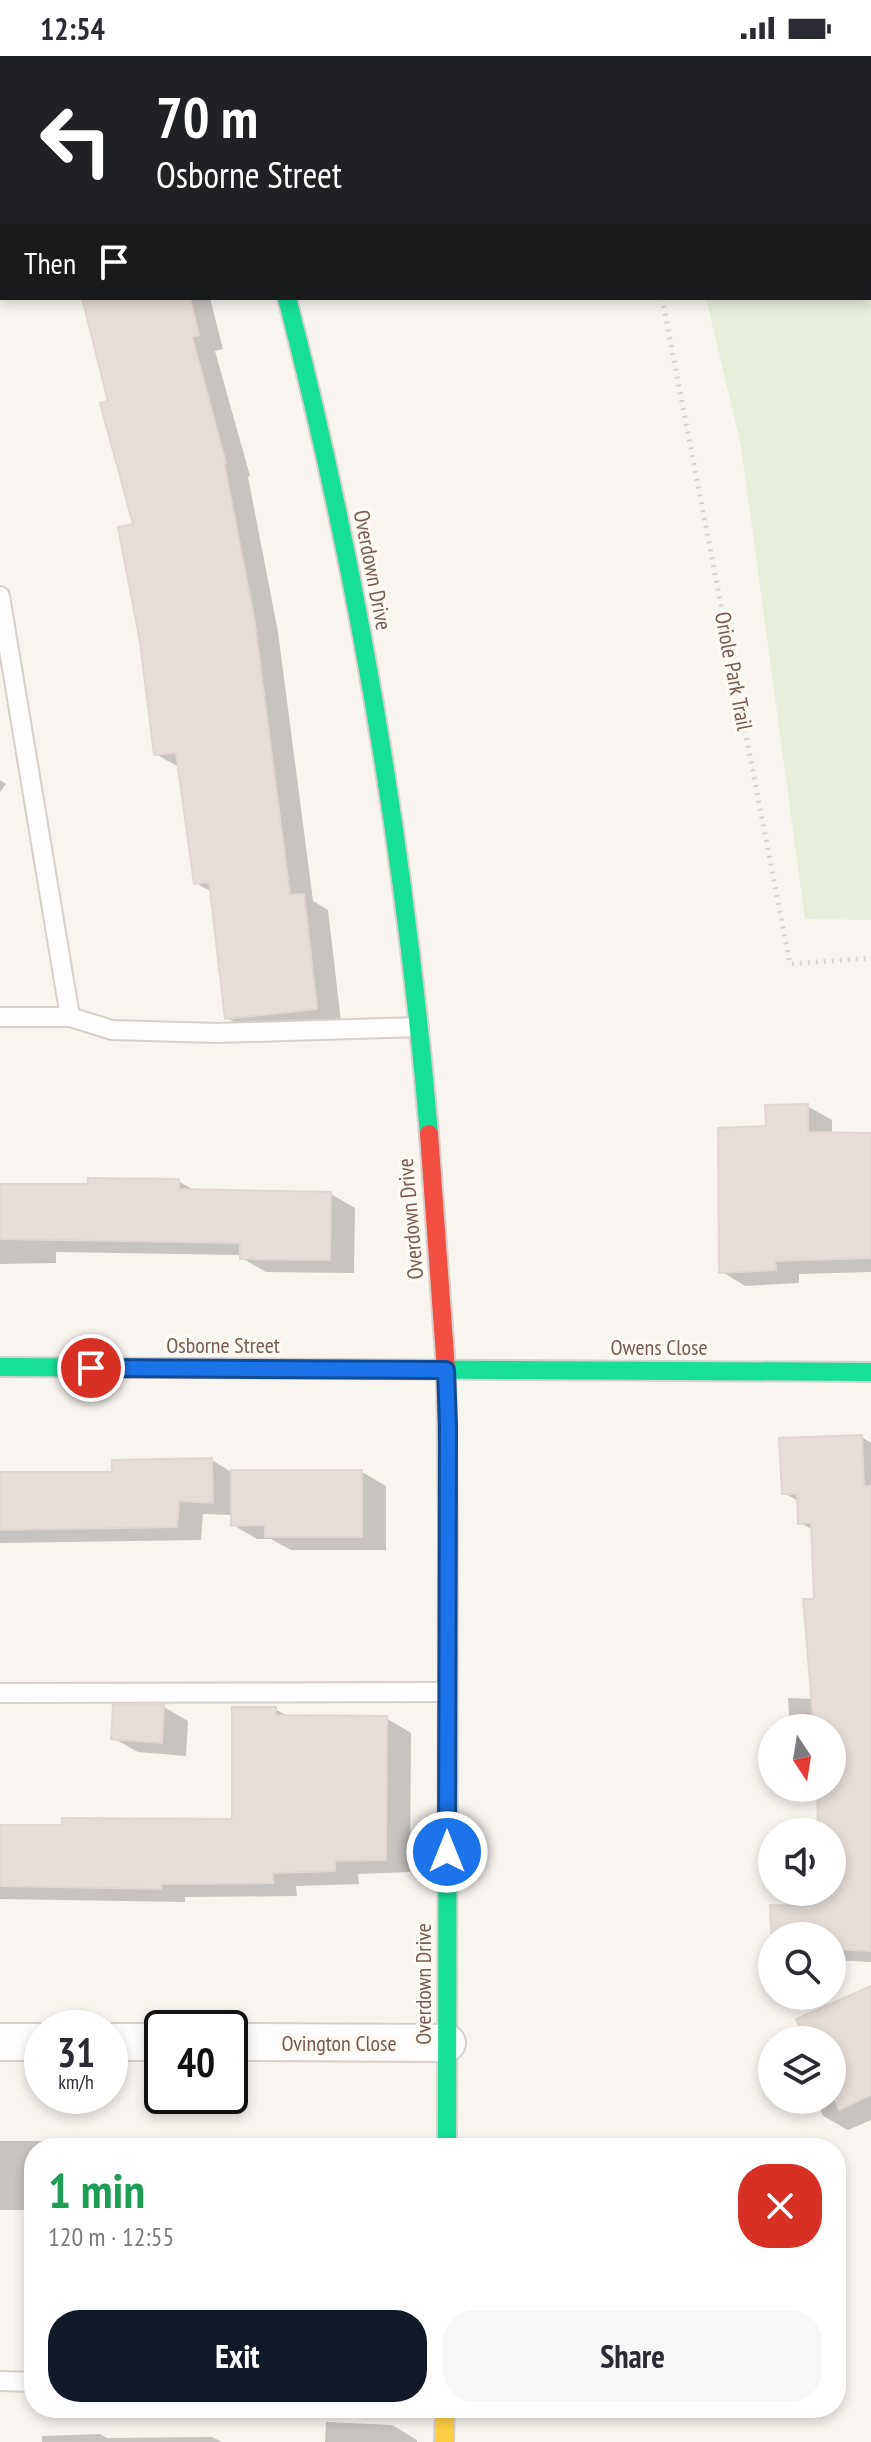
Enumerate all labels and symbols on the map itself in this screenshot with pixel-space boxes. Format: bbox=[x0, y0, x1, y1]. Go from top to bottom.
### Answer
street label: Overdown Drive bbox=[348, 508, 398, 632]
street label: Oriole Park Trail bbox=[709, 609, 759, 734]
street label: Overdown Drive bbox=[391, 1157, 429, 1281]
street label: Osborne Street bbox=[166, 1331, 280, 1359]
street label: Owens Close bbox=[611, 1333, 707, 1361]
pin bbox=[57, 1334, 125, 1402]
north arrow bbox=[758, 1714, 846, 1802]
position arrow bbox=[405, 1810, 489, 1894]
street label: Overdown Drive bbox=[409, 1923, 437, 2045]
speed limit sign: 40 bbox=[144, 2010, 248, 2114]
street label: Ovington Close bbox=[281, 2029, 397, 2057]

